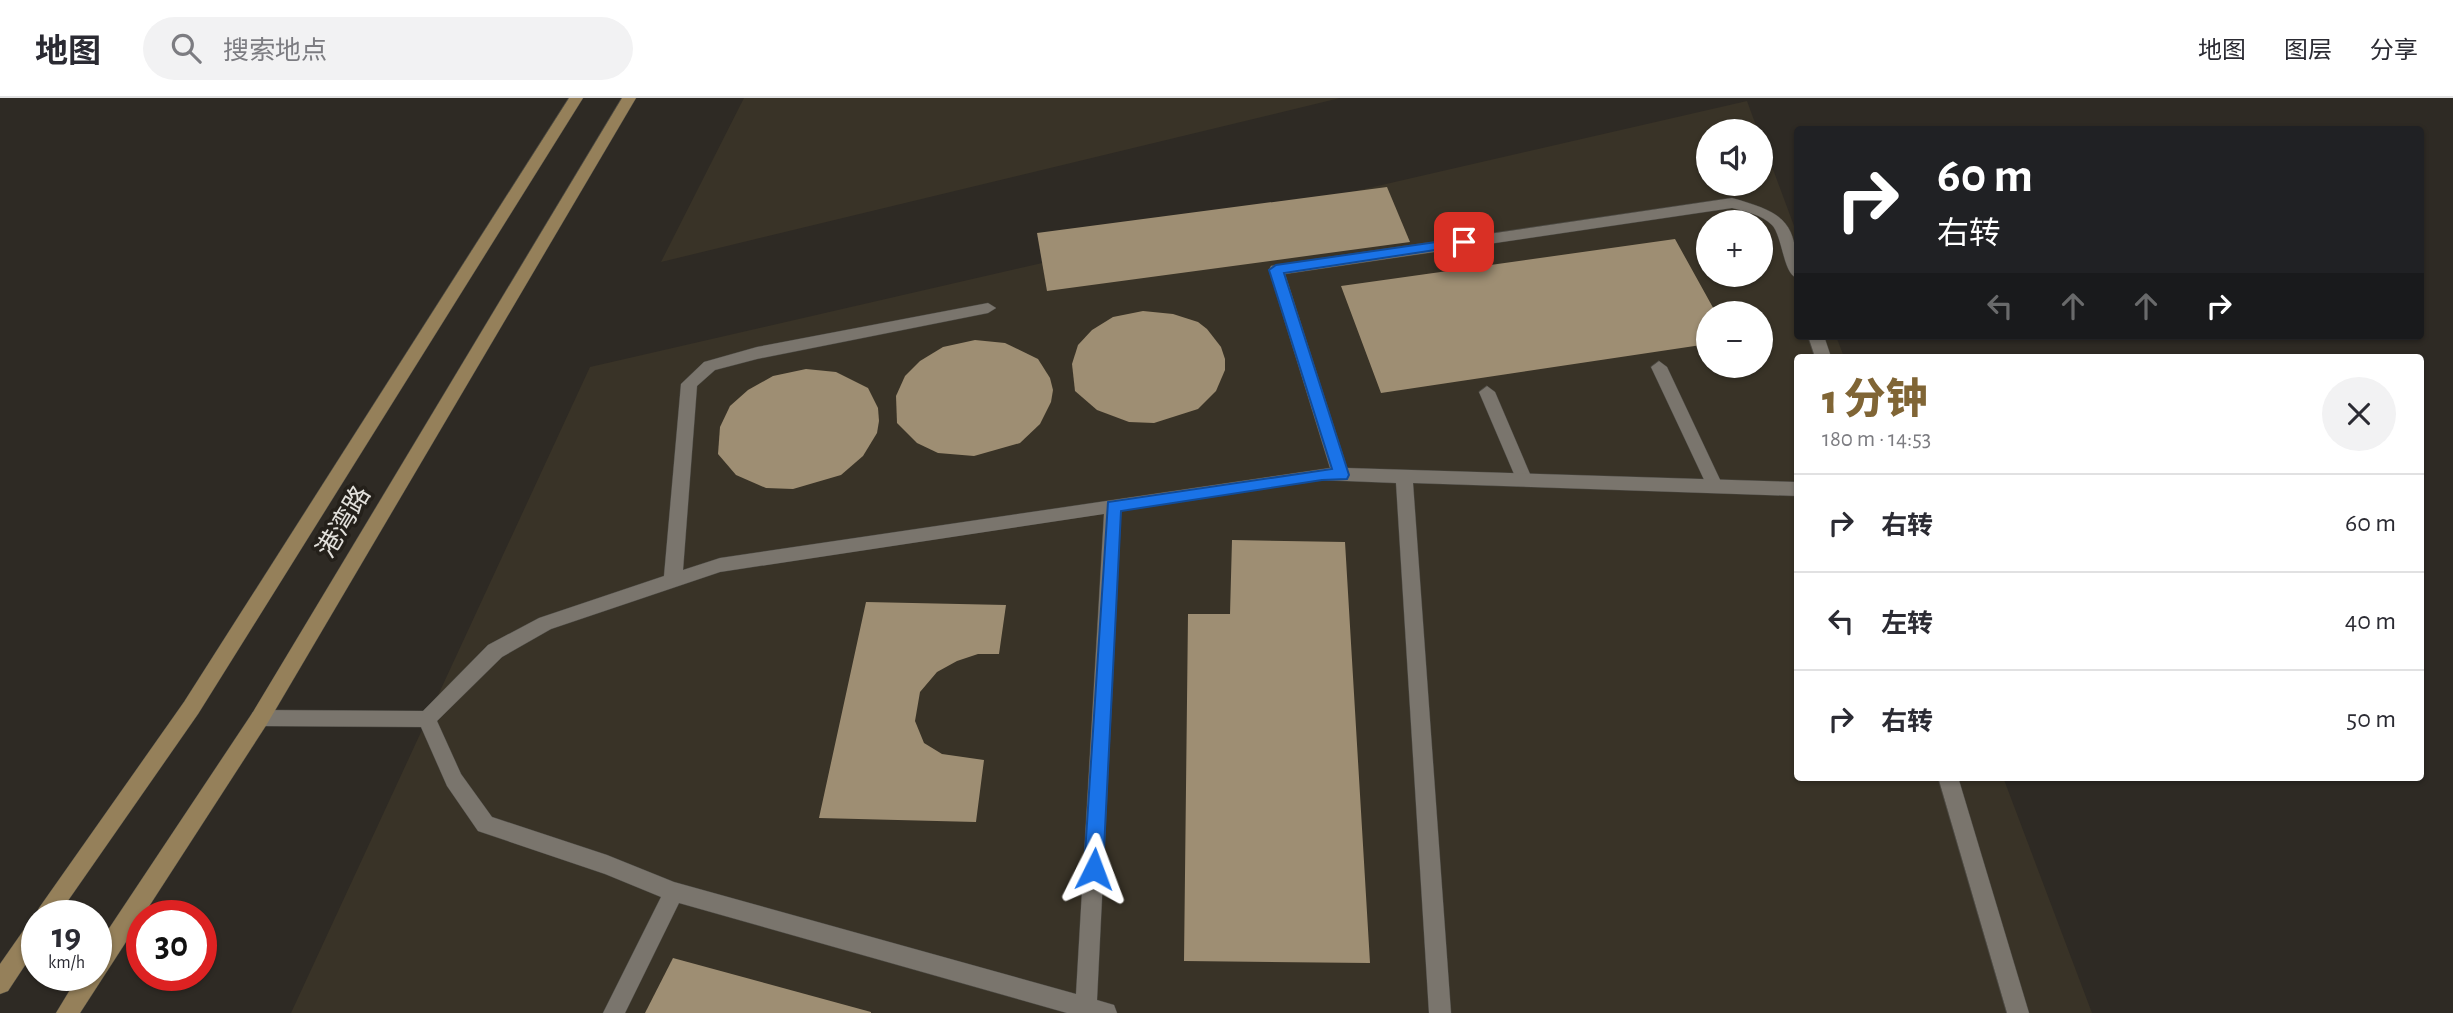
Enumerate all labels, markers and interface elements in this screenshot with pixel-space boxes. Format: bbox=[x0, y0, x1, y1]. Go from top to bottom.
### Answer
search box bbox=[143, 17, 633, 80]
icon: search bbox=[167, 29, 205, 67]
text: 地图 bbox=[35, 36, 101, 69]
text: 搜索地点 bbox=[223, 38, 327, 64]
text: 地图 bbox=[2198, 39, 2246, 63]
text: 图层 bbox=[2284, 39, 2332, 63]
text: 分享 bbox=[2370, 39, 2418, 63]
map controls bbox=[1696, 119, 1773, 378]
button: sound bbox=[1696, 119, 1773, 196]
text: 60 m bbox=[1937, 152, 2033, 201]
icon: right bbox=[1822, 154, 1913, 245]
button: + bbox=[1696, 210, 1773, 287]
pin bbox=[1434, 212, 1494, 272]
text: 右转 bbox=[1937, 218, 2001, 250]
icon: arrive bbox=[1445, 223, 1483, 261]
icon: left bbox=[1981, 287, 2019, 325]
icon: ahead bbox=[2054, 287, 2092, 325]
icon: ahead bbox=[2127, 287, 2165, 325]
icon: right bbox=[2200, 287, 2238, 325]
button: − bbox=[1696, 301, 1773, 378]
button: close bbox=[2322, 377, 2396, 451]
text: 1 分钟 bbox=[1822, 379, 1928, 421]
text: 180 m · 14:53 bbox=[1822, 428, 1931, 451]
street label: 港湾路 bbox=[311, 481, 375, 562]
icon: right bbox=[1822, 504, 1860, 542]
text: 60 m bbox=[2345, 510, 2396, 536]
text: 右转 bbox=[1881, 513, 1933, 539]
icon: left bbox=[1822, 602, 1860, 640]
text: 40 m bbox=[2345, 608, 2396, 634]
text: 左转 bbox=[1881, 611, 1933, 637]
icon: right bbox=[1822, 700, 1860, 738]
text: 50 m bbox=[2346, 706, 2396, 732]
text: 右转 bbox=[1881, 709, 1933, 735]
position arrow bbox=[1057, 832, 1131, 906]
speed limit sign: 30 bbox=[126, 900, 217, 991]
text: 19 bbox=[52, 919, 81, 954]
text: km/h bbox=[48, 954, 85, 972]

